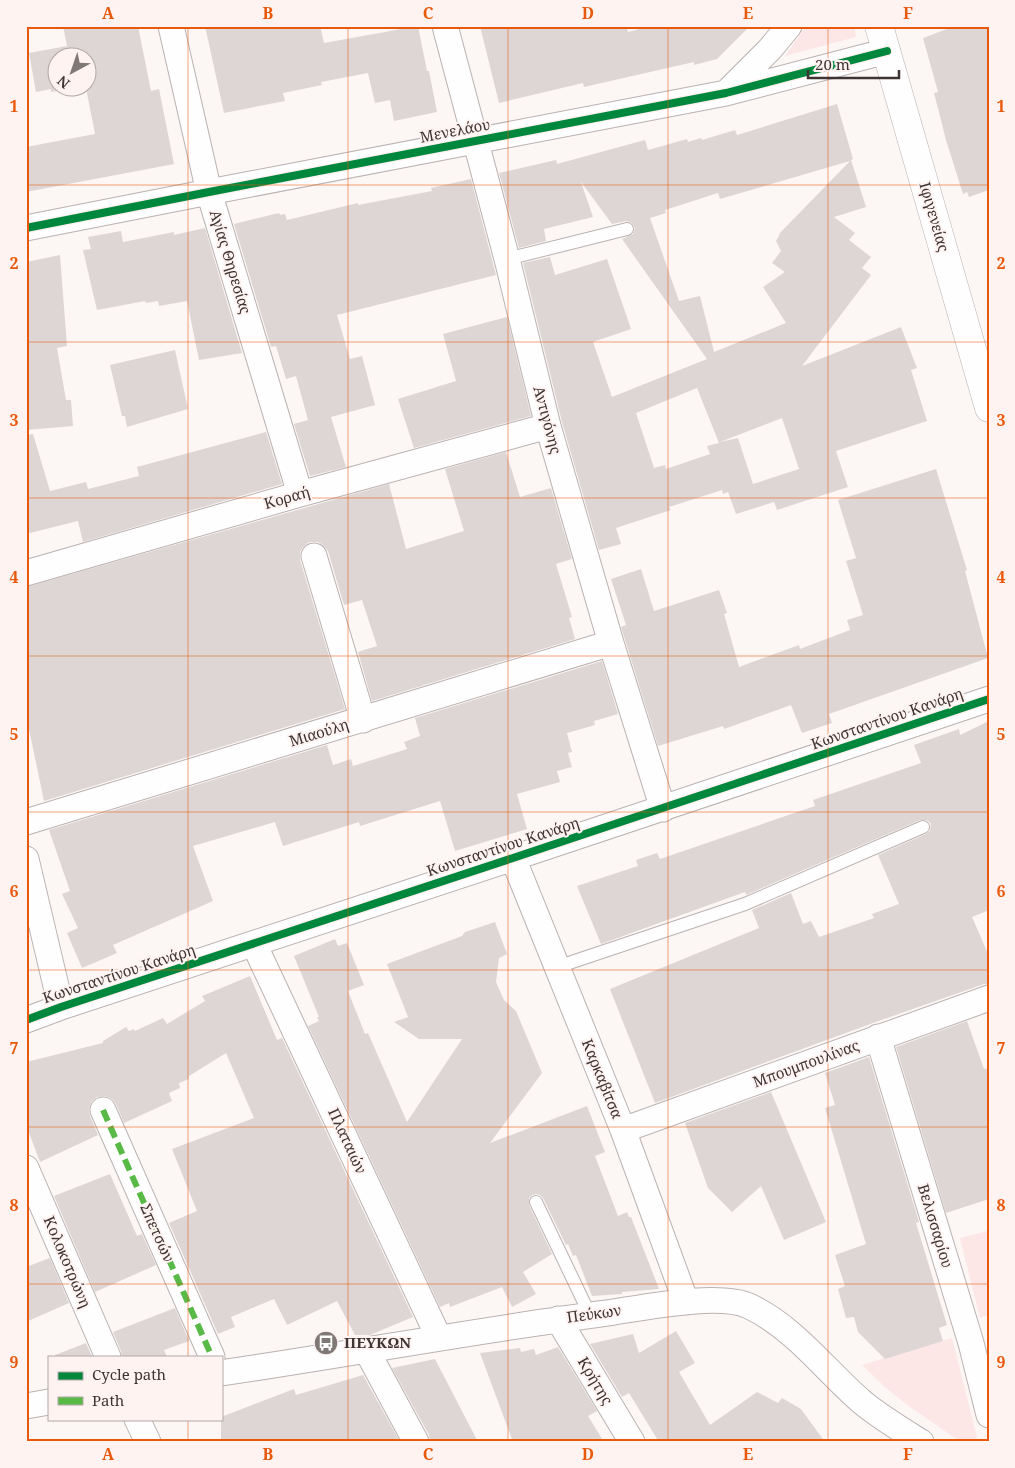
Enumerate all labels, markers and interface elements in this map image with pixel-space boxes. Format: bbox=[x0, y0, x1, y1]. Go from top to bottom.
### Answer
text: A bbox=[102, 2, 115, 24]
text: B bbox=[263, 2, 274, 24]
text: C bbox=[423, 2, 434, 24]
text: D bbox=[582, 2, 594, 24]
text: E bbox=[743, 2, 753, 24]
text: F bbox=[903, 2, 913, 24]
north arrow bbox=[48, 48, 98, 98]
scale bar bbox=[808, 48, 899, 80]
text: 20 m bbox=[815, 54, 850, 74]
text: N bbox=[53, 72, 74, 93]
text: 1 bbox=[9, 95, 19, 117]
text: 1 bbox=[996, 95, 1006, 117]
street label: Μενελάου bbox=[418, 113, 492, 147]
street label: Ιφιγενείας bbox=[915, 180, 954, 254]
street label: Αγίας Θηρεσίας bbox=[206, 207, 256, 316]
text: 2 bbox=[9, 252, 19, 274]
text: 2 bbox=[996, 252, 1006, 274]
street label: Αντιγόνης bbox=[529, 384, 567, 456]
text: 3 bbox=[9, 409, 19, 431]
text: 3 bbox=[996, 409, 1006, 431]
street label: Κοραή bbox=[261, 481, 312, 513]
text: 4 bbox=[9, 566, 19, 588]
text: 4 bbox=[996, 566, 1006, 588]
street label: Κωνσταντίνου Κανάρη bbox=[808, 683, 965, 753]
street label: Μιαούλη bbox=[287, 714, 351, 751]
text: 5 bbox=[9, 723, 19, 745]
text: 5 bbox=[996, 723, 1006, 745]
street label: Κωνσταντίνου Κανάρη bbox=[424, 812, 582, 880]
text: 6 bbox=[9, 880, 19, 902]
text: 6 bbox=[996, 880, 1006, 902]
street label: Κωνσταντίνου Κανάρη bbox=[40, 939, 198, 1007]
street label: Μπουμπουλίνας bbox=[750, 1035, 862, 1092]
street label: Καρκαβίτσα bbox=[578, 1036, 628, 1122]
text: 7 bbox=[9, 1037, 19, 1059]
text: 7 bbox=[996, 1037, 1006, 1059]
street label: Πλαταιών bbox=[324, 1105, 372, 1177]
street label: Βελισσαρίου bbox=[914, 1181, 958, 1270]
text: 8 bbox=[9, 1194, 19, 1216]
text: 8 bbox=[996, 1194, 1006, 1216]
street label: Σπετσών bbox=[136, 1200, 180, 1265]
street label: Κολοκοτρώνη bbox=[40, 1213, 96, 1310]
street label: Πεύκων bbox=[565, 1299, 622, 1327]
bus stop icon: ΠΕΥΚΩΝ bbox=[313, 1330, 339, 1356]
place label: ΠΕΥΚΩΝ bbox=[344, 1332, 411, 1352]
text: 9 bbox=[9, 1351, 19, 1373]
text: 9 bbox=[996, 1351, 1006, 1373]
street label: Κρήτης bbox=[574, 1353, 618, 1408]
legend bbox=[48, 1356, 222, 1420]
text: Cycle path bbox=[92, 1364, 167, 1384]
text: Path bbox=[92, 1390, 125, 1410]
text: A bbox=[102, 1443, 115, 1465]
text: B bbox=[263, 1443, 274, 1465]
text: C bbox=[423, 1443, 434, 1465]
text: D bbox=[582, 1443, 594, 1465]
text: E bbox=[743, 1443, 753, 1465]
text: F bbox=[903, 1443, 913, 1465]

